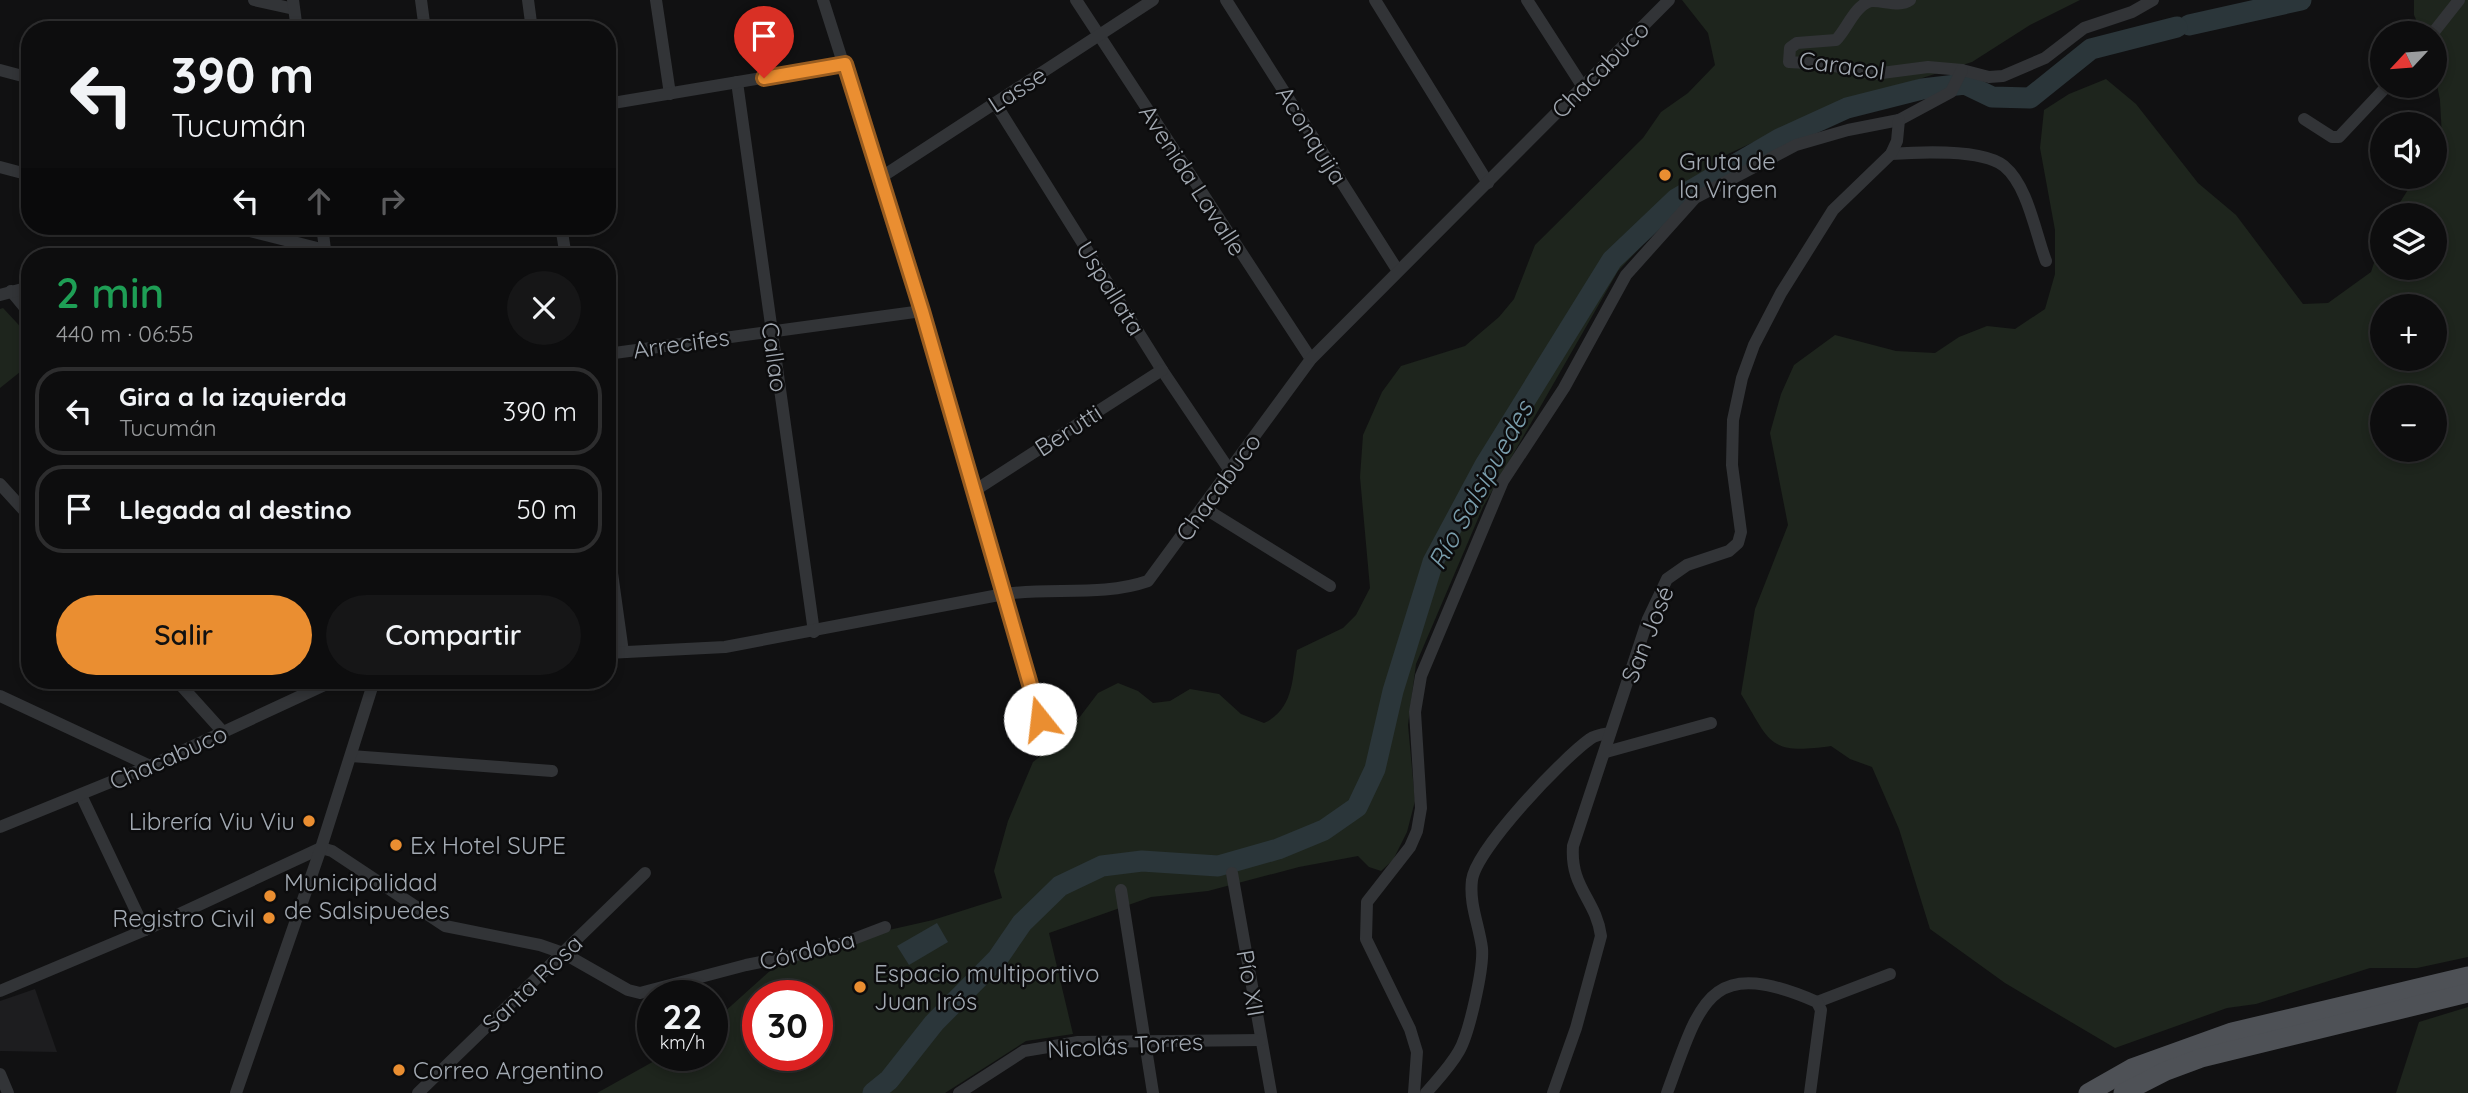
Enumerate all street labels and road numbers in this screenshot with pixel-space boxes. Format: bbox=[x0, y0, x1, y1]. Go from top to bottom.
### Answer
street label: Chacabuco bbox=[1545, 14, 1655, 124]
street label: Caracol bbox=[1797, 44, 1887, 86]
street label: Lasse bbox=[982, 59, 1052, 119]
street label: Aconquija bbox=[1270, 80, 1354, 190]
street label: Avenida Lavalle bbox=[1133, 99, 1253, 261]
street label: Uspallata bbox=[1070, 235, 1152, 341]
street label: Callao bbox=[755, 320, 795, 394]
street label: Arrecifes bbox=[631, 321, 731, 365]
street label: Berutti bbox=[1029, 397, 1107, 463]
street label: Chacabuco bbox=[1169, 427, 1267, 547]
street label: San José bbox=[1614, 581, 1680, 687]
street label: Chacabuco bbox=[104, 718, 232, 796]
street label: Córdoba bbox=[756, 924, 858, 976]
street label: Santa Rosa bbox=[476, 928, 588, 1038]
street label: Pío XII bbox=[1230, 947, 1272, 1019]
street label: Nicolás Torres bbox=[1046, 1026, 1204, 1064]

